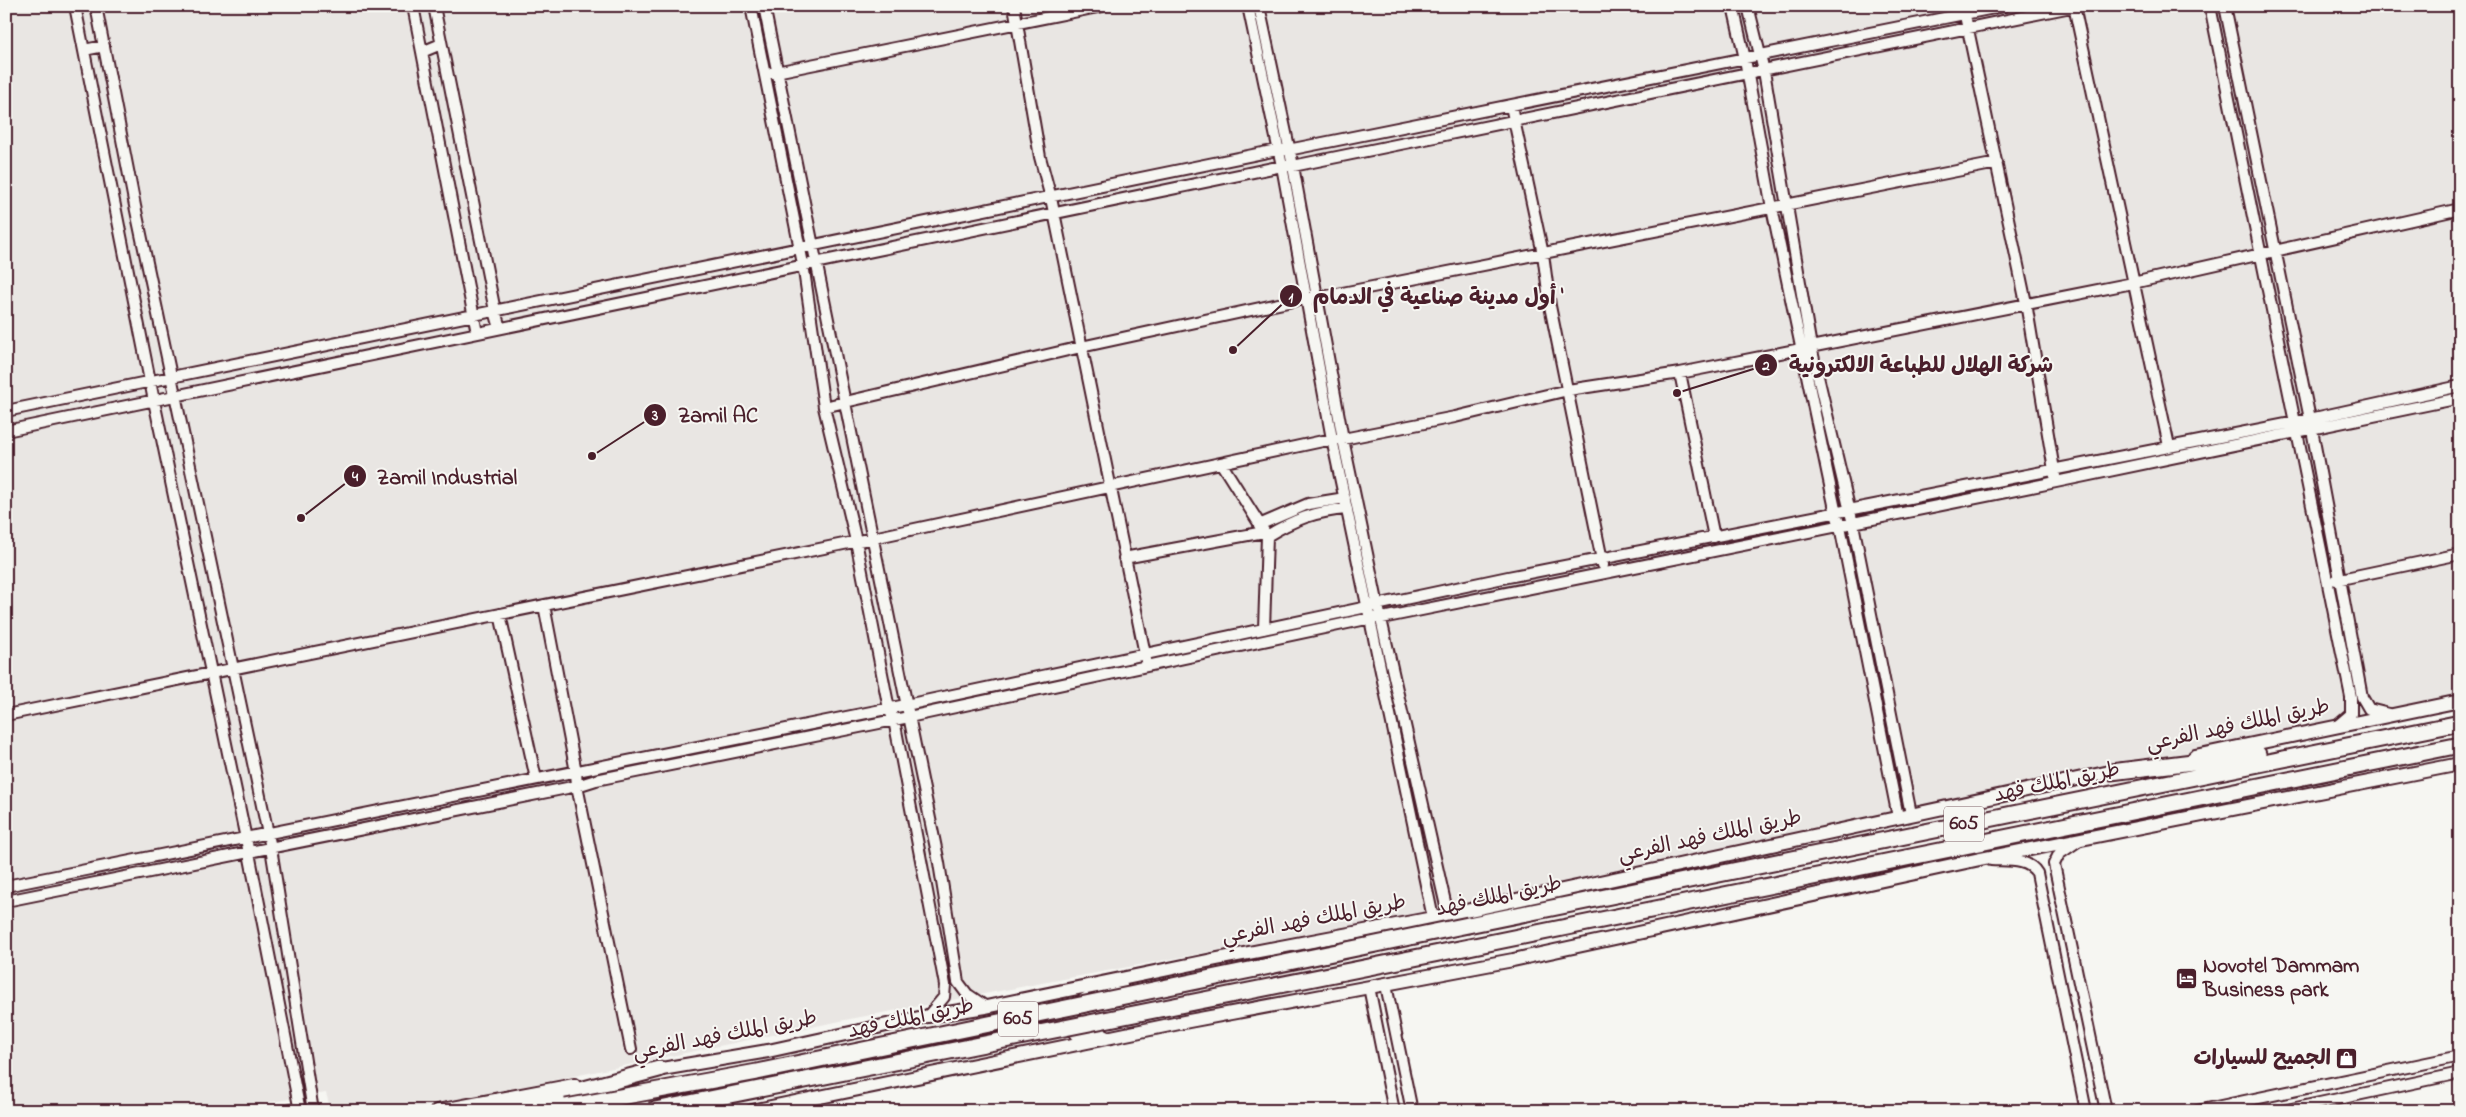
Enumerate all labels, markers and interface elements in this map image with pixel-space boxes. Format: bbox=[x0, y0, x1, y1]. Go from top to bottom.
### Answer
callout: أول مدينة صناعية في الدمام ' bbox=[1278, 278, 1574, 315]
text: أول مدينة صناعية في الدمام ' bbox=[1313, 281, 1564, 315]
text: 1 bbox=[1289, 287, 1294, 309]
callout: شركة الهلال للطباعة الالكترونية bbox=[1753, 346, 2063, 383]
text: شركة الهلال للطباعة الالكترونية bbox=[1789, 351, 2053, 383]
text: 2 bbox=[1761, 355, 1770, 377]
callout: Zamil AC bbox=[643, 396, 768, 433]
text: Zamil AC bbox=[678, 401, 758, 433]
text: 3 bbox=[651, 405, 658, 427]
callout: Zamil Industrial bbox=[342, 457, 528, 494]
text: Zamil Industrial bbox=[377, 463, 518, 495]
text: 4 bbox=[351, 466, 359, 488]
street label: طريق الملك فهد الفرعي bbox=[2143, 692, 2333, 762]
street label: طريق الملك فهد bbox=[1991, 755, 2123, 811]
street label: طريق الملك فهد الفرعي bbox=[1615, 803, 1805, 873]
road number: 605 bbox=[1944, 806, 1984, 842]
street label: طريق الملك فهد bbox=[1433, 869, 1565, 925]
street label: طريق الملك فهد الفرعي bbox=[1219, 887, 1409, 955]
place label: Novotel Dammam Business park bbox=[2202, 952, 2359, 1006]
hotel icon: Novotel Dammam Business park bbox=[2175, 967, 2199, 991]
street label: طريق الملك فهد bbox=[845, 991, 977, 1047]
road number: 605 bbox=[998, 1002, 1038, 1036]
street label: طريق الملك فهد الفرعي bbox=[630, 1003, 820, 1071]
place label: الجميح للسيارات bbox=[2193, 1044, 2331, 1074]
shop icon: الجميح للسيارات bbox=[2335, 1047, 2359, 1071]

